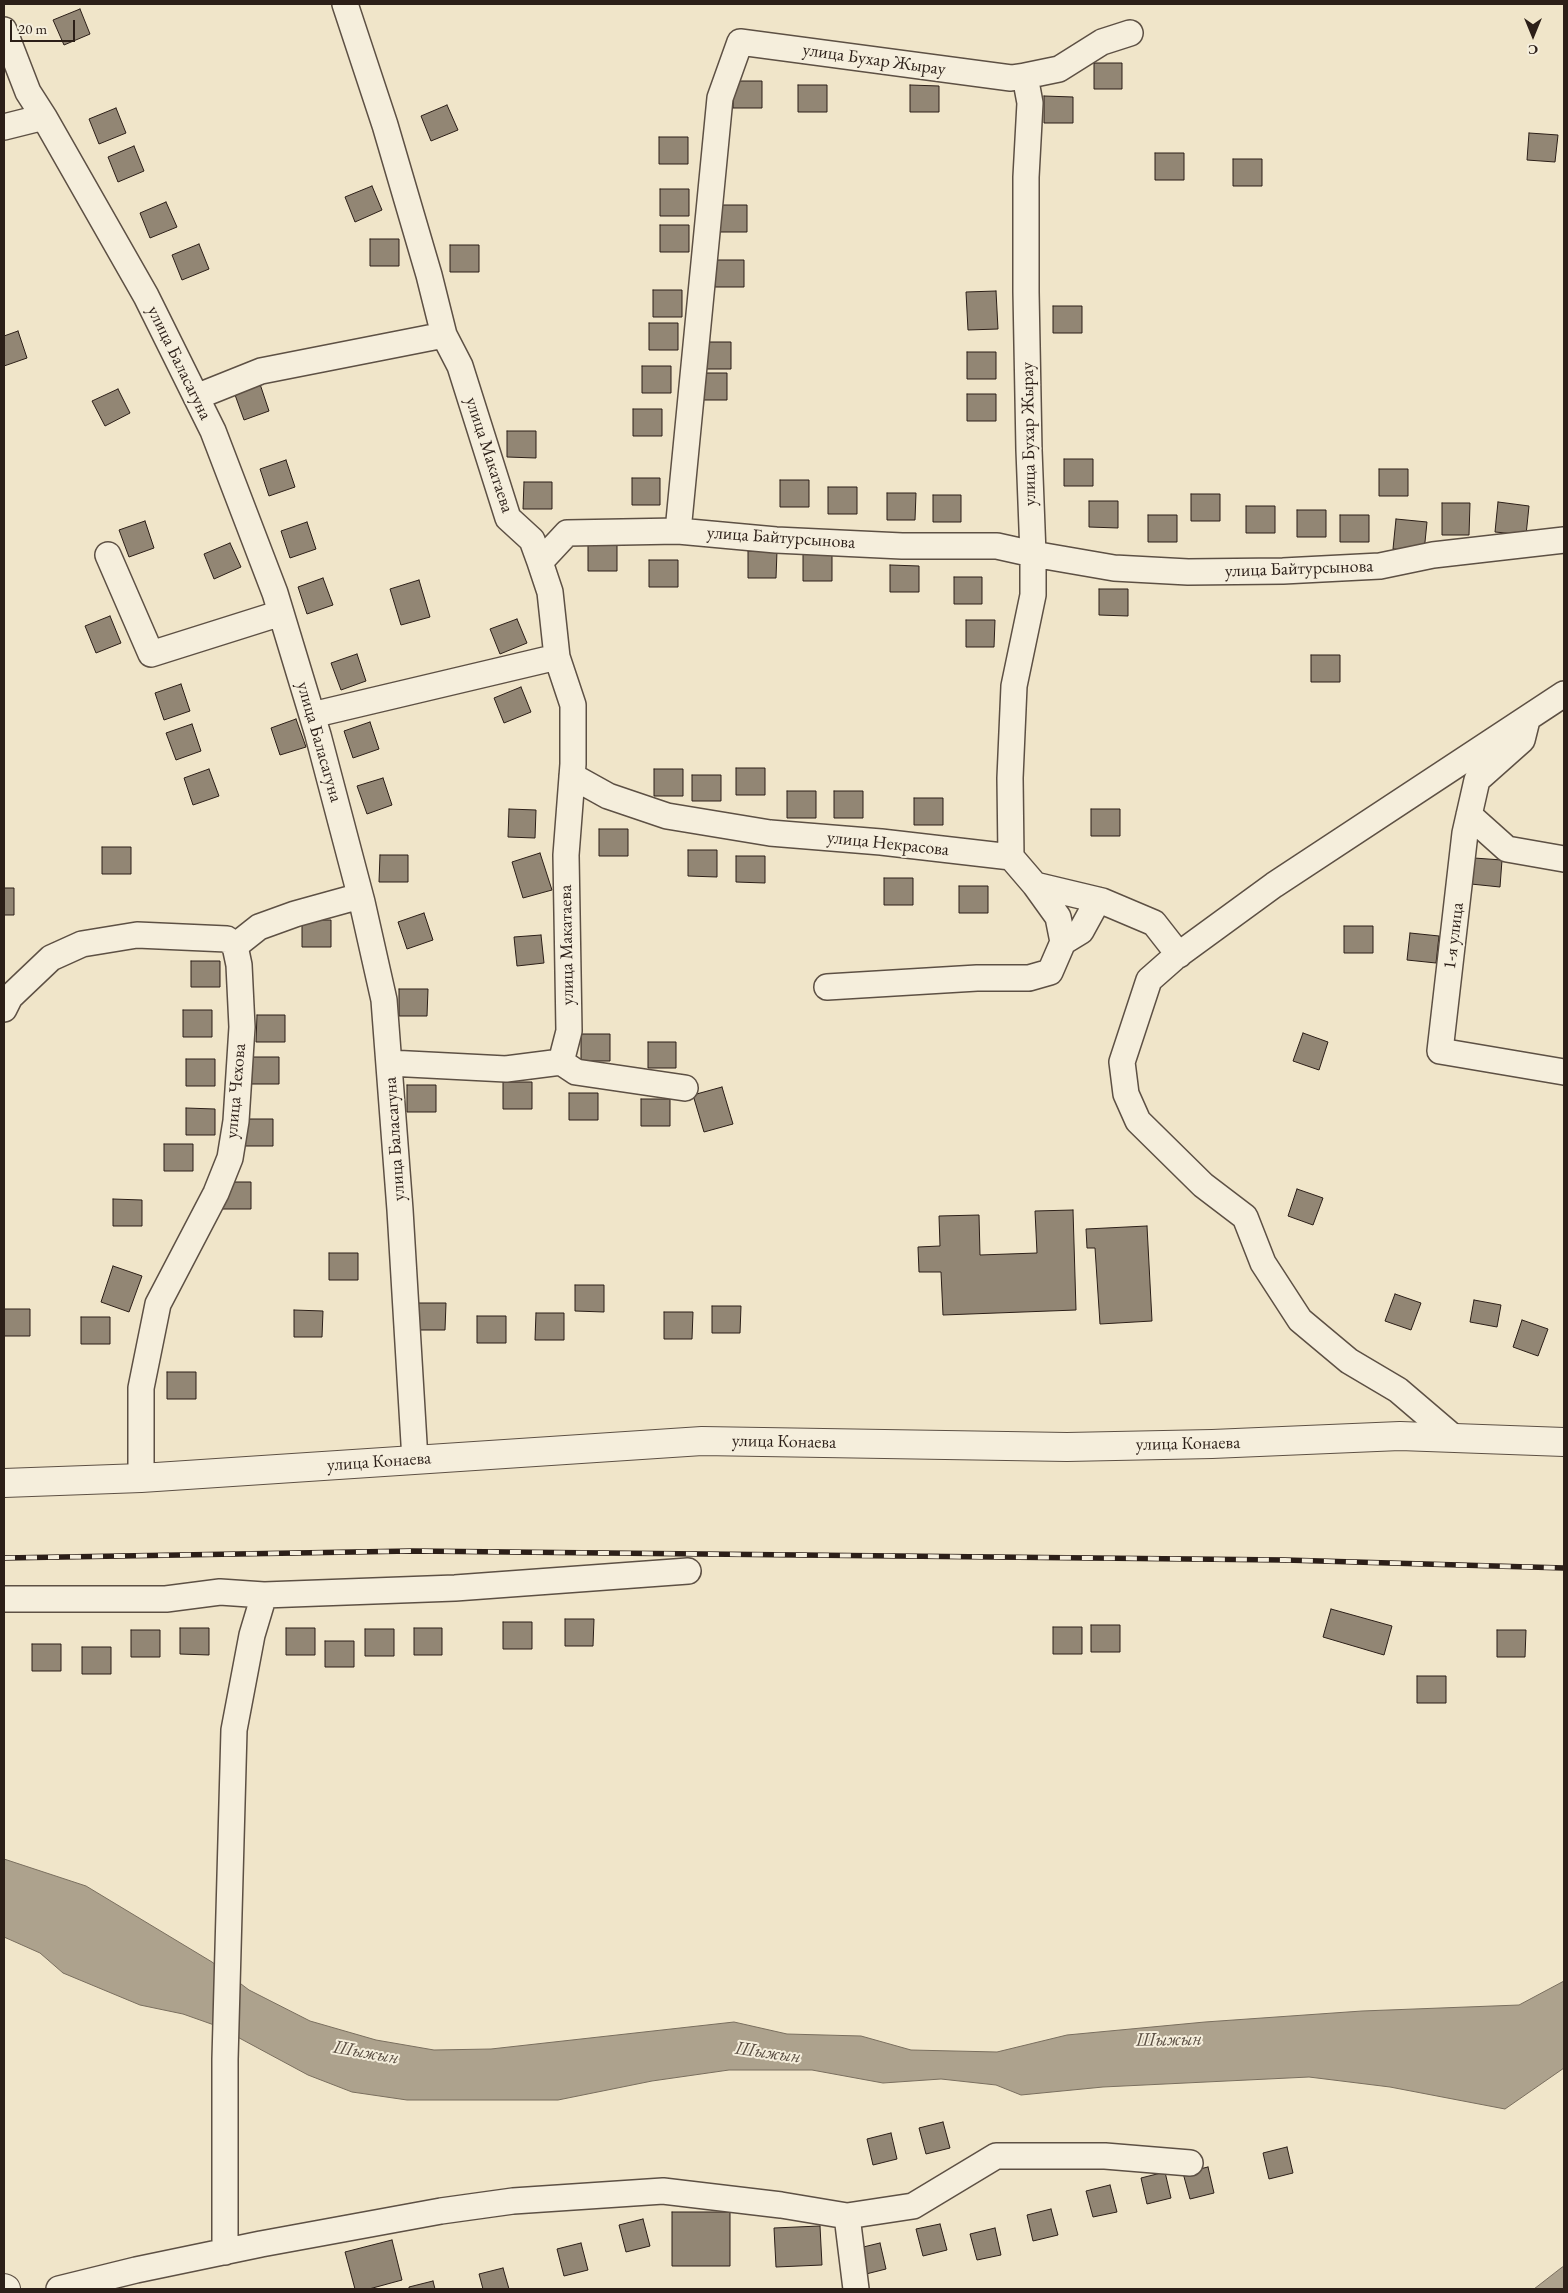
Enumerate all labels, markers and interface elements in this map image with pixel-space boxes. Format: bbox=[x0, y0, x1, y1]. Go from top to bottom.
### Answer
scale bar bbox=[12, 10, 78, 42]
north arrow bbox=[1508, 10, 1558, 60]
text: 20 m bbox=[18, 19, 47, 38]
street label: улица Бухар Жырау bbox=[801, 39, 947, 81]
text: С bbox=[1528, 41, 1538, 59]
street label: улица Баласагуна bbox=[142, 302, 216, 424]
street label: улица Бухар Жырау bbox=[1017, 362, 1041, 506]
street label: улица Макатаева bbox=[460, 394, 518, 516]
street label: улица Байтурсынова bbox=[706, 522, 856, 554]
street label: улица Байтурсынова bbox=[1224, 556, 1374, 582]
street label: улица Баласагуна bbox=[291, 679, 347, 805]
street label: улица Некрасова bbox=[826, 827, 950, 861]
street label: улица Макатаева bbox=[555, 885, 579, 1005]
street label: 1-я улица bbox=[1439, 901, 1469, 971]
street label: улица Чехова bbox=[221, 1042, 251, 1140]
street label: улица Баласагуна bbox=[380, 1076, 410, 1202]
street label: улица Конаева bbox=[732, 1430, 836, 1454]
street label: улица Конаева bbox=[1136, 1432, 1240, 1456]
street label: улица Конаева bbox=[326, 1448, 432, 1476]
water label: Шыжын bbox=[1136, 2028, 1202, 2052]
water label: Шыжын bbox=[331, 2036, 401, 2070]
water label: Шыжын bbox=[733, 2037, 803, 2069]

